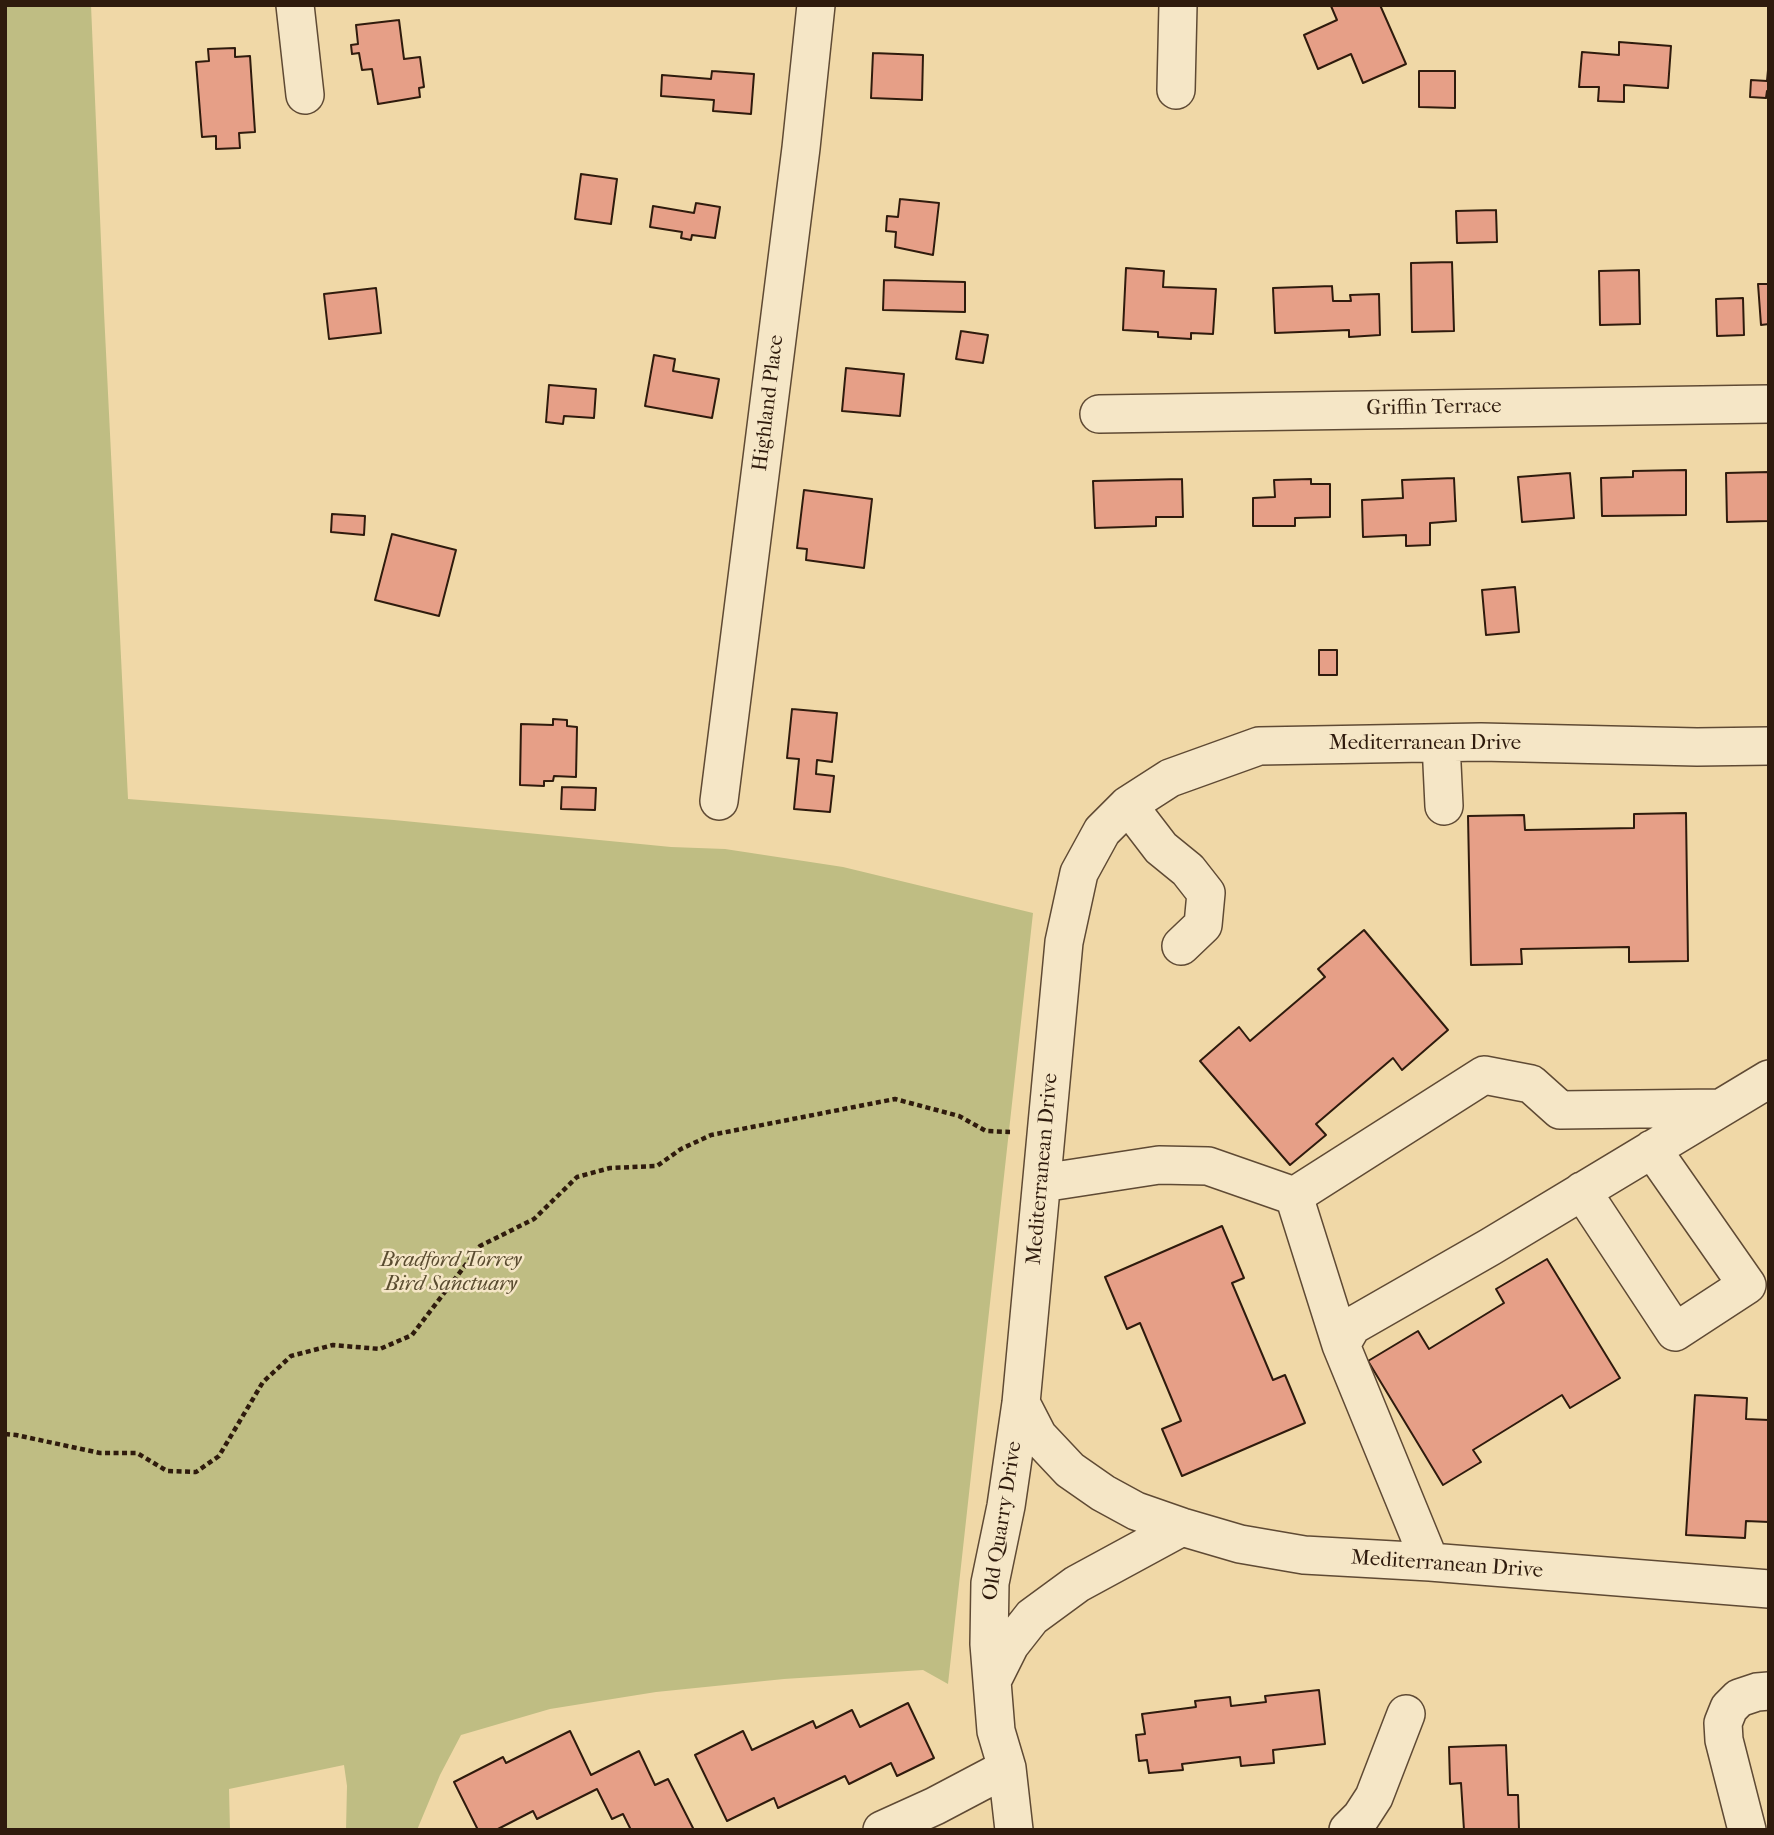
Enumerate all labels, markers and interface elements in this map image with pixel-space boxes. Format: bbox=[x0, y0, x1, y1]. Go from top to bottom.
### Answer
street label: Highland Place bbox=[748, 333, 790, 473]
street label: Griffin Terrace bbox=[1366, 394, 1502, 422]
street label: Mediterranean Drive bbox=[1329, 731, 1521, 757]
street label: Mediterranean Drive bbox=[1022, 1072, 1064, 1266]
park label: Bradford Torrey Bird Sanctuary bbox=[380, 1248, 522, 1298]
street label: Old Quarry Drive bbox=[978, 1440, 1028, 1602]
street label: Mediterranean Drive bbox=[1350, 1546, 1544, 1584]

